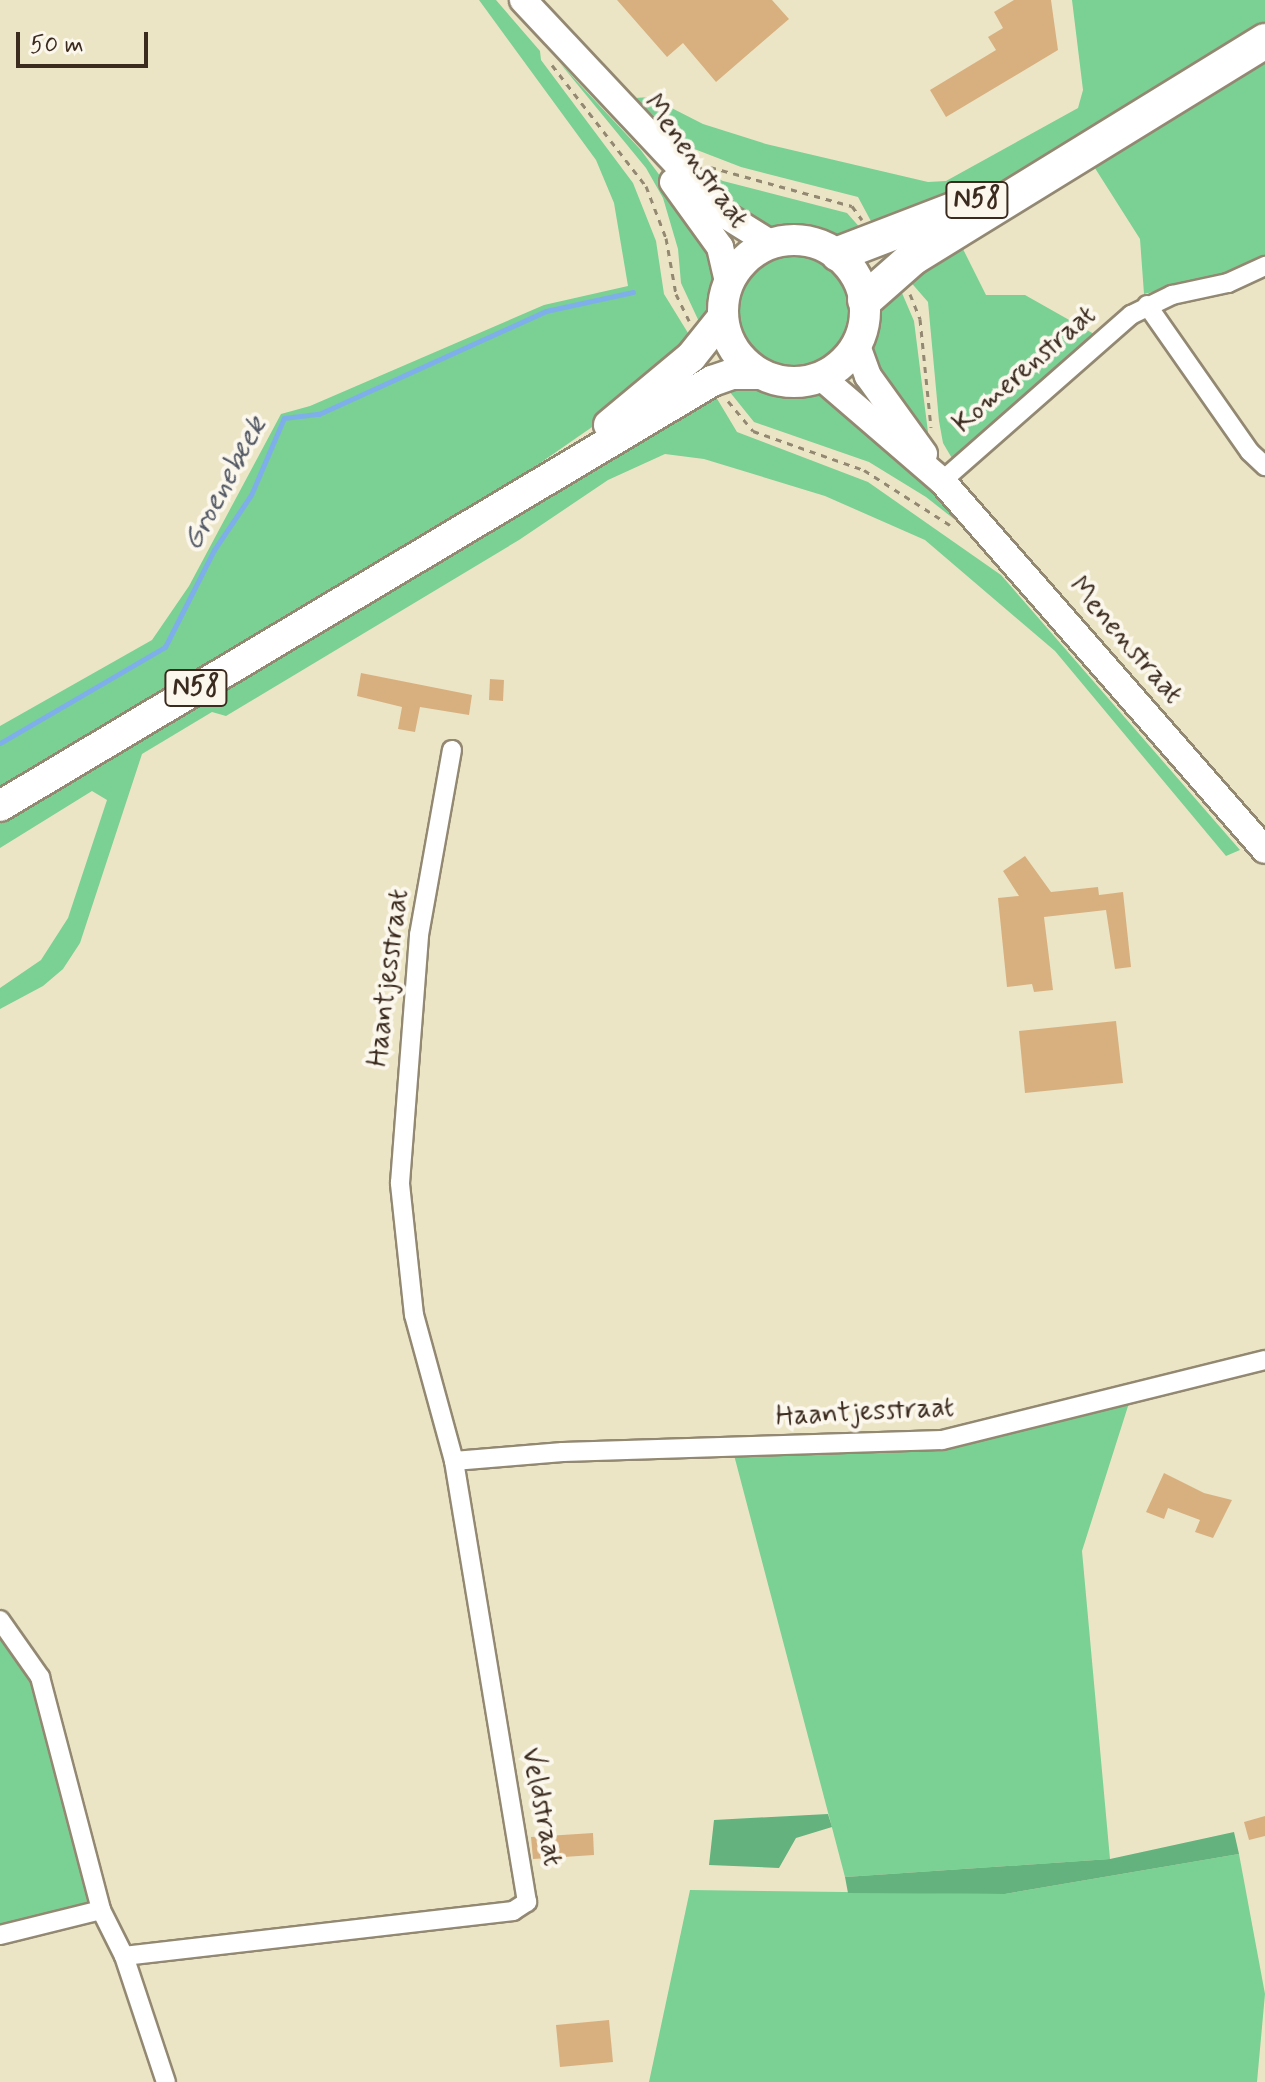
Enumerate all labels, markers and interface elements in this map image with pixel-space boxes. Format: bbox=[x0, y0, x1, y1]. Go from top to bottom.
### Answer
scale bar bbox=[20, 16, 152, 66]
text: 50 m bbox=[30, 30, 84, 61]
street label: Menenstraat bbox=[635, 89, 755, 235]
road number: N58 bbox=[945, 178, 1009, 222]
street label: Komerenstraat bbox=[947, 299, 1103, 441]
water label: Groenebeek bbox=[175, 411, 275, 557]
street label: Menenstraat bbox=[1061, 571, 1189, 711]
road number: N58 bbox=[164, 666, 228, 710]
street label: Haantjesstraat bbox=[361, 887, 417, 1069]
street label: Haantjesstraat bbox=[775, 1392, 955, 1434]
street label: Veldstraat bbox=[513, 1745, 569, 1869]

